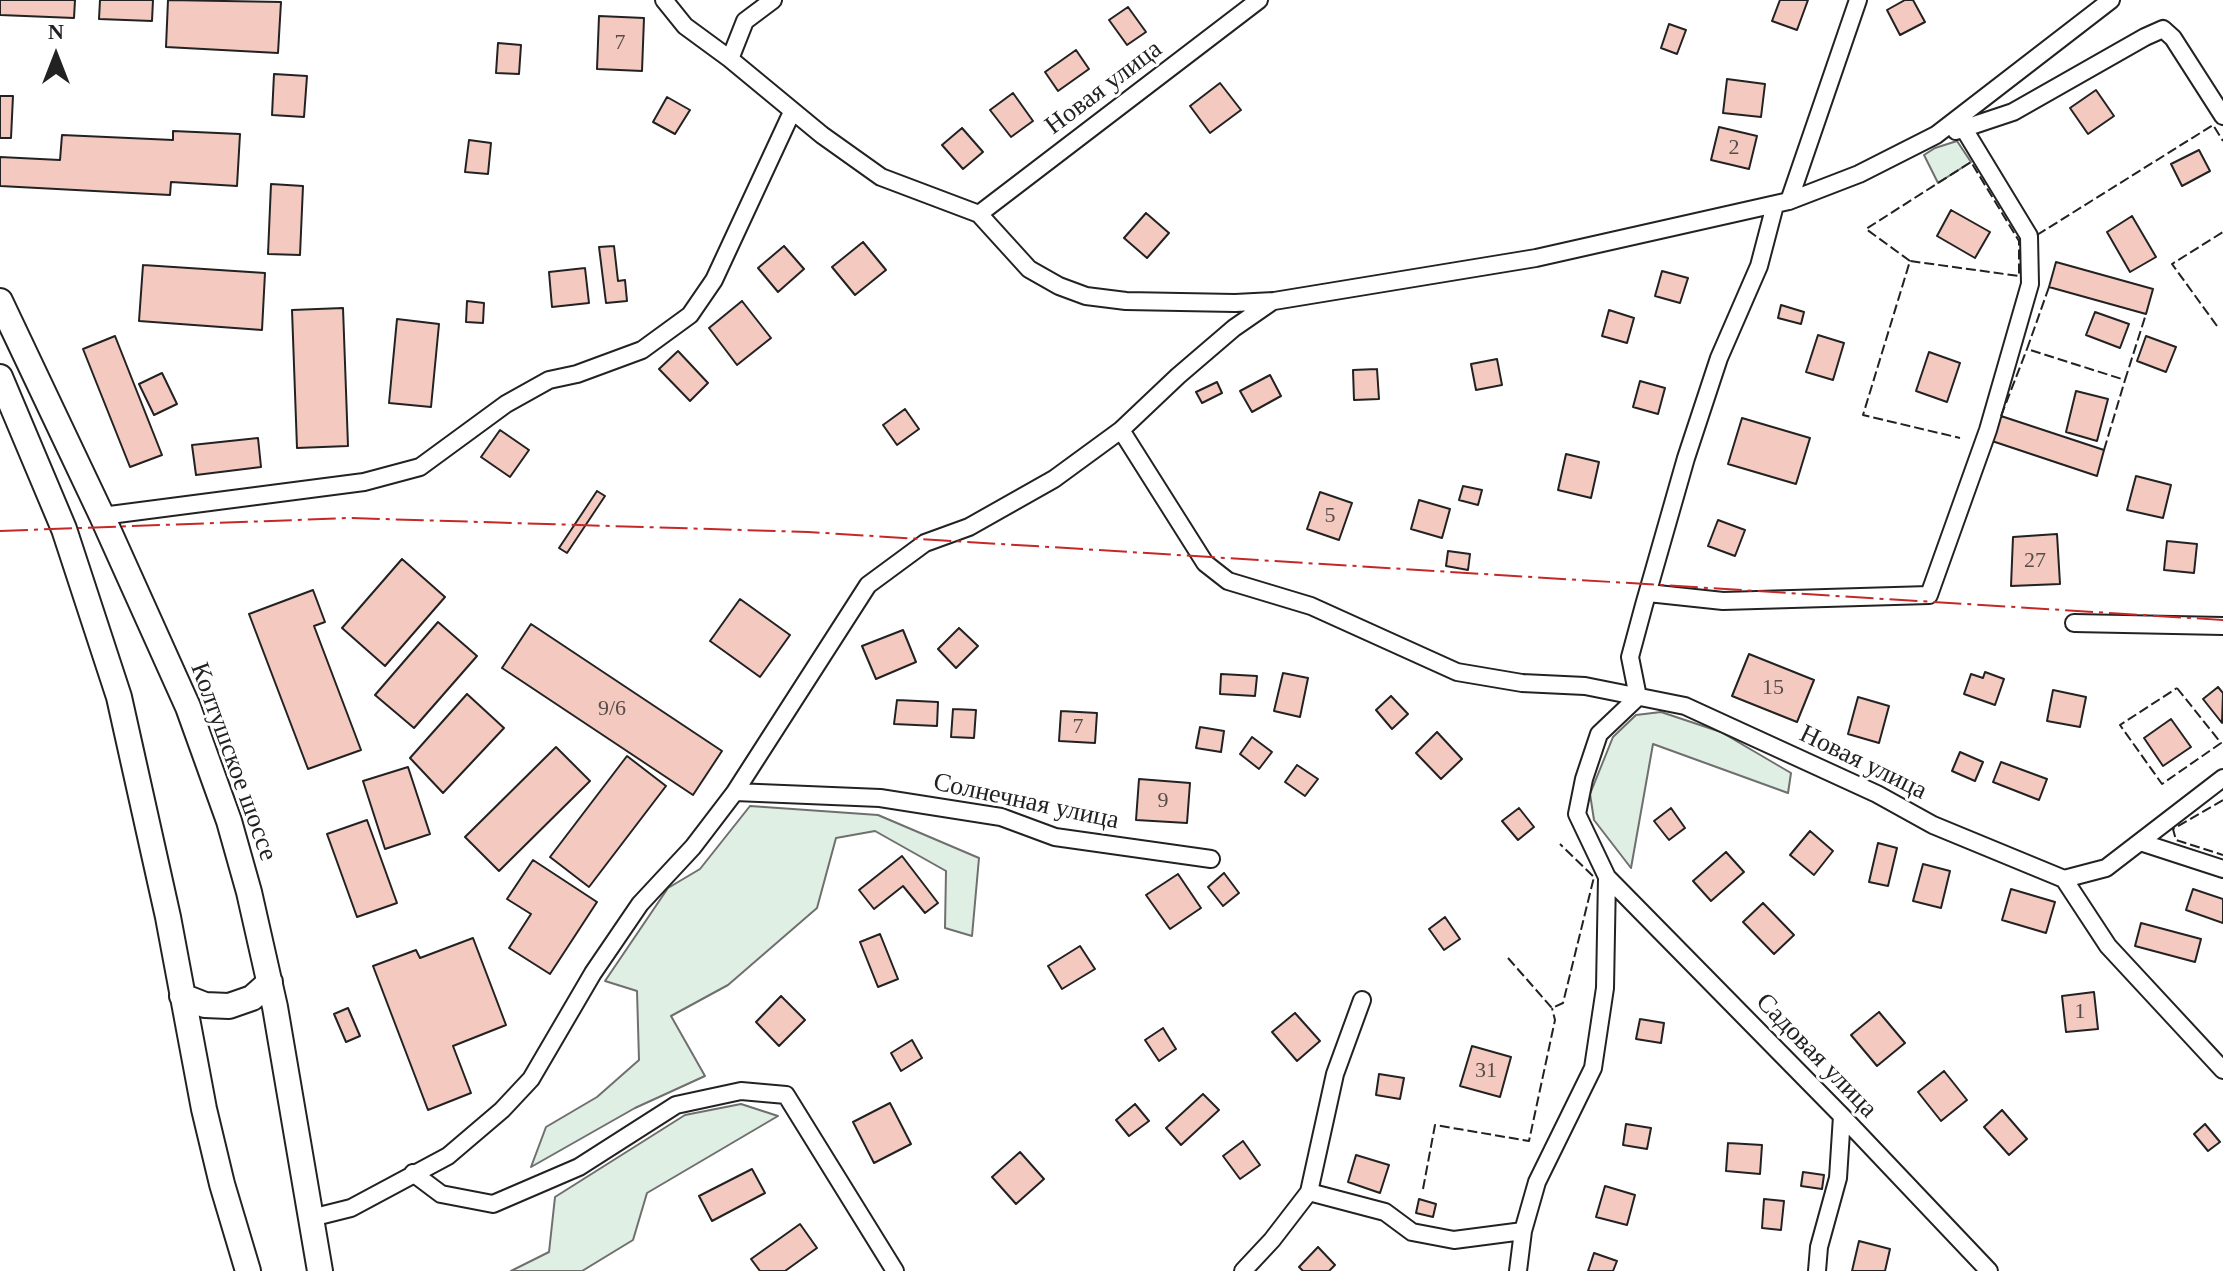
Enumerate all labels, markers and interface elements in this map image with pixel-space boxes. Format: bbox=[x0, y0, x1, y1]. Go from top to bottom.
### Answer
north arrow bbox=[16, 16, 96, 96]
text: N bbox=[48, 19, 64, 44]
house number: 7 bbox=[614, 30, 626, 56]
street label: Новая улица bbox=[1040, 34, 1168, 142]
house number: 2 bbox=[1728, 135, 1740, 161]
house number: 5 bbox=[1324, 503, 1336, 529]
house number: 27 bbox=[2024, 548, 2046, 574]
street label: Колтушское шоссе bbox=[183, 659, 283, 865]
house number: 15 bbox=[1762, 675, 1784, 701]
house number: 9/6 bbox=[598, 696, 626, 722]
house number: 7 bbox=[1072, 714, 1084, 740]
street label: Новая улица bbox=[1794, 719, 1932, 807]
street label: Солнечная улица bbox=[930, 767, 1122, 837]
house number: 9 bbox=[1158, 788, 1168, 814]
street label: Садовая улица bbox=[1749, 987, 1883, 1125]
house number: 1 bbox=[2074, 999, 2086, 1025]
house number: 31 bbox=[1475, 1058, 1497, 1084]

